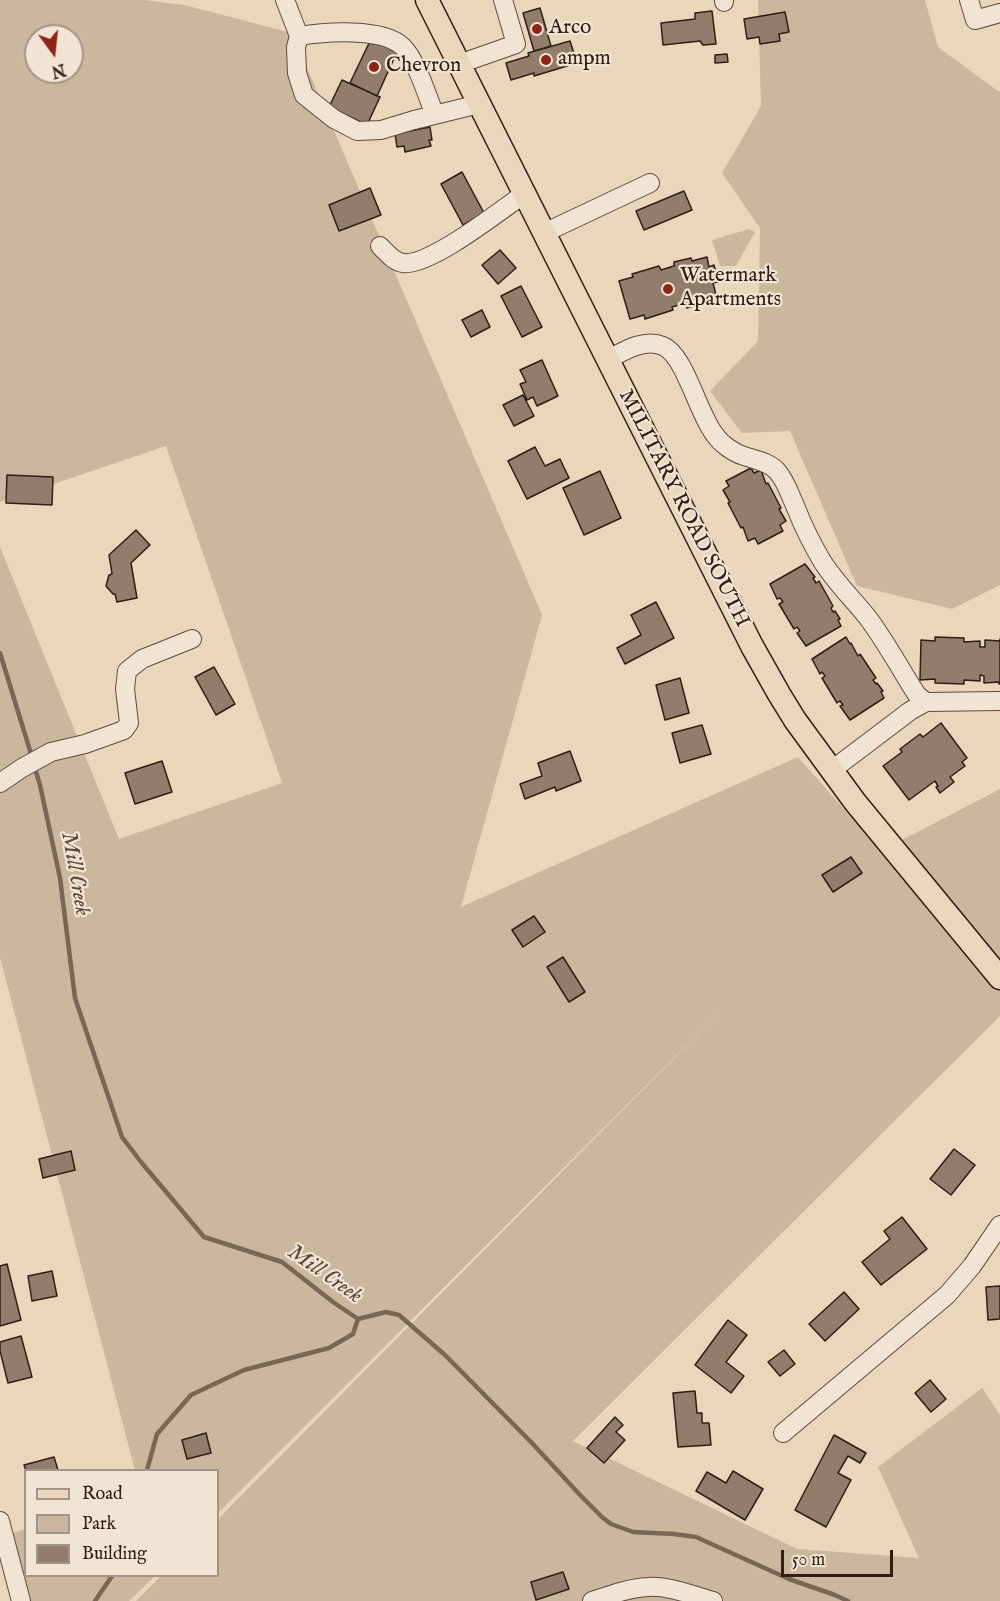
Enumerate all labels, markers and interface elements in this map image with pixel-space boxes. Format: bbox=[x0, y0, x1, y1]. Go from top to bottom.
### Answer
place label: Arco bbox=[549, 16, 591, 42]
marker: Arco bbox=[530, 22, 544, 36]
north arrow bbox=[24, 24, 84, 84]
place label: ampm bbox=[558, 47, 611, 73]
marker: ampm bbox=[539, 53, 553, 67]
place label: Chevron bbox=[386, 54, 461, 80]
text: N bbox=[49, 58, 67, 81]
marker: Chevron bbox=[367, 60, 381, 74]
place label: Watermark Apartments bbox=[680, 264, 781, 314]
marker: Watermark Apartments bbox=[661, 282, 675, 296]
street label: MILITARY ROAD SOUTH bbox=[612, 386, 754, 632]
water label: Mill Creek bbox=[54, 830, 94, 918]
water label: Mill Creek bbox=[282, 1240, 366, 1310]
legend bbox=[24, 1469, 219, 1577]
text: Road bbox=[82, 1483, 123, 1506]
text: Park bbox=[82, 1513, 116, 1536]
scale bar bbox=[784, 1538, 896, 1576]
text: Building bbox=[82, 1543, 147, 1566]
text: 50 m bbox=[792, 1549, 825, 1572]

